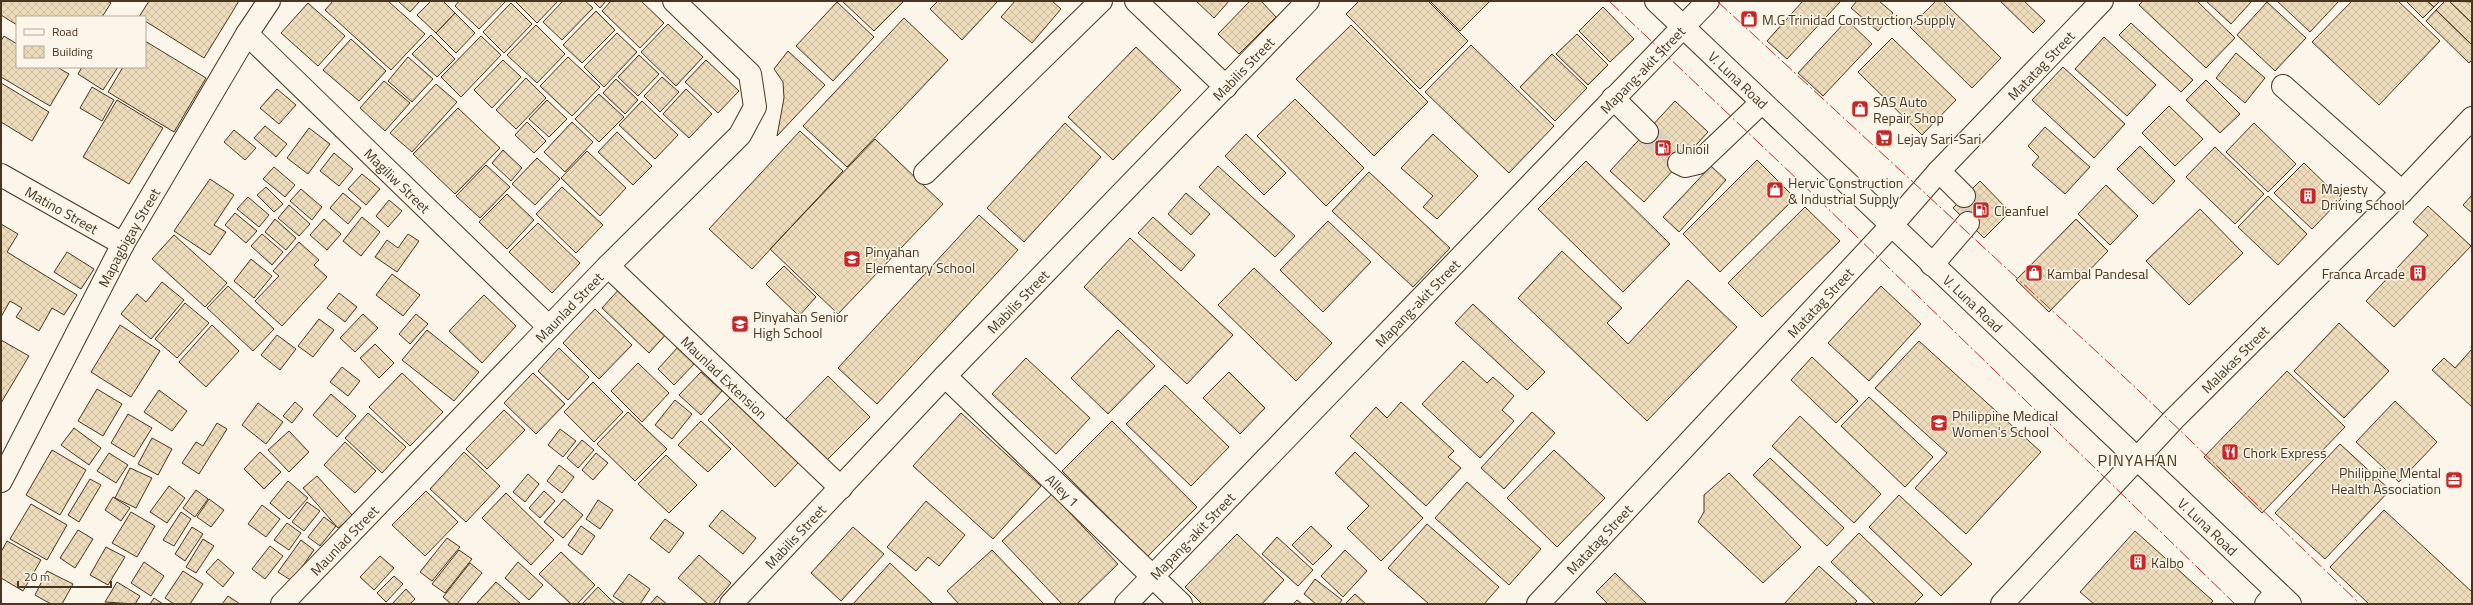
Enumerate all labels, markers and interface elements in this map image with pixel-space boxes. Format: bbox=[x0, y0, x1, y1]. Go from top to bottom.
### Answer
shop icon: M.G Trinidad Construction Supply bbox=[1739, 9, 1759, 29]
place label: M.G Trinidad Construction Supply bbox=[1762, 9, 1956, 30]
legend bbox=[16, 16, 146, 68]
street label: Mapang-akit Street bbox=[1595, 21, 1689, 118]
text: Road bbox=[52, 22, 78, 41]
street label: Matatag Street bbox=[2002, 26, 2079, 104]
street label: Mabilis Street bbox=[1207, 32, 1279, 105]
text: Building bbox=[52, 42, 93, 61]
street label: V. Luna Road bbox=[1704, 46, 1773, 113]
place label: SAS Auto Repair Shop bbox=[1873, 91, 1944, 128]
shop icon: SAS Auto Repair Shop bbox=[1850, 99, 1870, 119]
supermarket icon: Lejay Sari-Sari bbox=[1874, 128, 1894, 148]
place label: Lejay Sari-Sari bbox=[1897, 128, 1981, 149]
fuel station icon: Unioil bbox=[1653, 138, 1673, 158]
place label: Unioil bbox=[1676, 138, 1709, 159]
street label: Magiliw Street bbox=[360, 143, 436, 218]
place label: Hervic Construction & Industrial Supply bbox=[1788, 172, 1903, 209]
place label: Majesty Driving School bbox=[2321, 178, 2405, 215]
street label: Matino Street bbox=[22, 180, 102, 239]
shop icon: Hervic Construction & Industrial Supply bbox=[1765, 180, 1785, 200]
street label: Mapagbigay Street bbox=[92, 184, 165, 291]
building icon: Majesty Driving School bbox=[2298, 186, 2318, 206]
fuel station icon: Cleanfuel bbox=[1971, 200, 1991, 220]
place label: Cleanfuel bbox=[1994, 200, 2049, 221]
place label: Pinyahan Elementary School bbox=[865, 241, 975, 278]
school or university icon: Pinyahan Elementary School bbox=[842, 249, 862, 269]
street label: Mapang-akit Street bbox=[1370, 254, 1464, 351]
street label: Matatag Street bbox=[1782, 262, 1858, 342]
shop icon: Kambal Pandesal bbox=[2024, 263, 2044, 283]
place label: Kambal Pandesal bbox=[2047, 263, 2148, 284]
place label: Franca Arcade bbox=[2322, 263, 2405, 284]
building icon: Franca Arcade bbox=[2408, 263, 2428, 283]
street label: Mabilis Street bbox=[982, 264, 1053, 338]
street label: Maunlad Street bbox=[530, 267, 608, 347]
street label: V. Luna Road bbox=[1939, 269, 2008, 337]
place label: Pinyahan Senior High School bbox=[753, 306, 848, 343]
school or university icon: Pinyahan Senior High School bbox=[730, 314, 750, 334]
street label: Malakas Street bbox=[2196, 320, 2273, 397]
street label: Maunlad Extension bbox=[677, 331, 773, 424]
place label: Philippine Medical Women's School bbox=[1952, 405, 2058, 442]
school or university icon: Philippine Medical Women's School bbox=[1929, 413, 1949, 433]
restaurant icon: Chork Express bbox=[2220, 442, 2240, 462]
place label: Chork Express bbox=[2243, 442, 2326, 463]
district label: PINYAHAN bbox=[2098, 448, 2178, 472]
place label: Philippine Mental Health Association bbox=[2331, 462, 2441, 499]
street label: Alley 1 bbox=[1041, 469, 1084, 511]
office icon: Philippine Mental Health Association bbox=[2444, 470, 2464, 490]
street label: Mapang-akit Street bbox=[1145, 487, 1239, 584]
street label: V. Luna Road bbox=[2174, 492, 2243, 560]
street label: Mabilis Street bbox=[759, 499, 830, 573]
street label: Matatag Street bbox=[1561, 499, 1637, 579]
street label: Maunlad Street bbox=[305, 500, 383, 580]
building icon: Kalbo bbox=[2128, 552, 2148, 572]
place label: Kalbo bbox=[2151, 552, 2184, 573]
scale bar bbox=[18, 563, 111, 589]
text: 20 m bbox=[24, 567, 50, 586]

